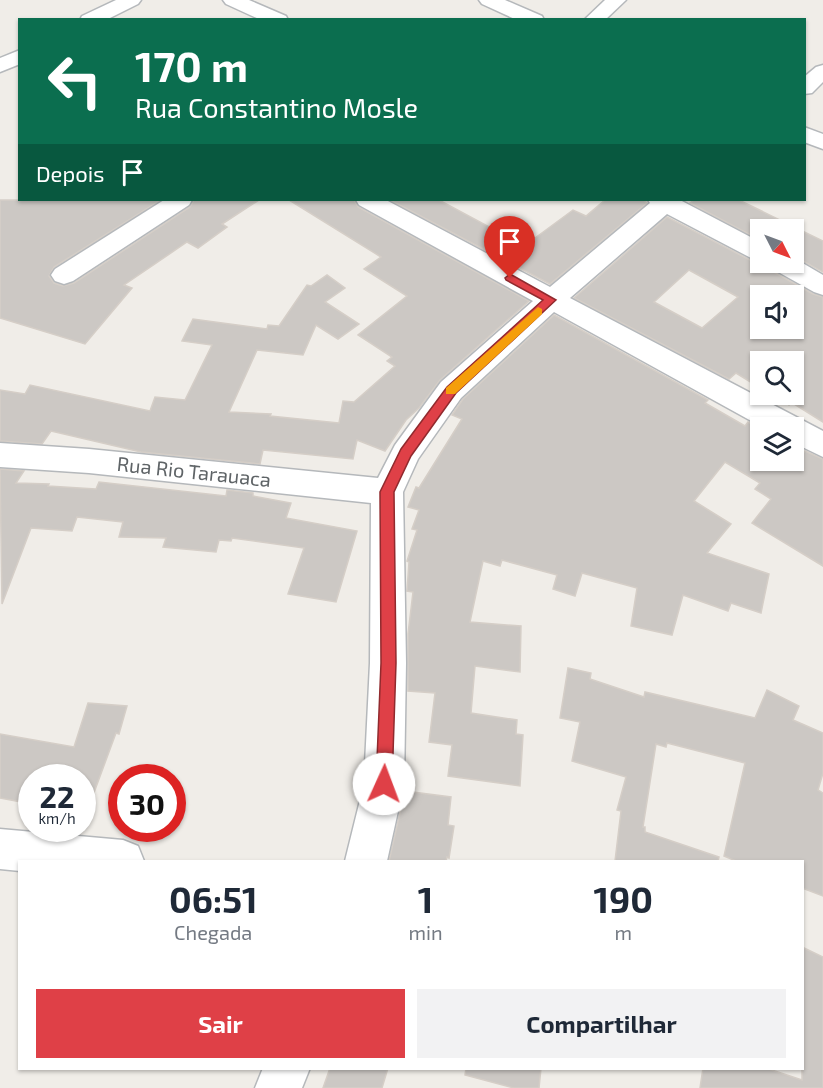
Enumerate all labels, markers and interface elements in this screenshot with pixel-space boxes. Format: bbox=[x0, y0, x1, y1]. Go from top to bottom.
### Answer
text: 170 m bbox=[135, 40, 248, 90]
icon: left bbox=[36, 42, 114, 120]
text: Rua Constantino Mosle bbox=[135, 91, 418, 123]
icon: arrive bbox=[116, 156, 149, 189]
text: Depois bbox=[36, 160, 104, 186]
pin bbox=[484, 216, 535, 278]
north arrow bbox=[750, 219, 804, 273]
map controls bbox=[750, 219, 804, 471]
icon: arrive bbox=[493, 225, 526, 258]
button: sound bbox=[750, 285, 804, 339]
button: search bbox=[750, 351, 804, 405]
button: layers bbox=[750, 417, 804, 471]
street label: Rua Rio Tarauaca bbox=[116, 451, 272, 491]
position arrow bbox=[352, 752, 416, 816]
speed limit sign: 30 bbox=[108, 764, 186, 842]
text: 22 bbox=[40, 778, 74, 814]
text: km/h bbox=[38, 809, 76, 827]
text: 06:51 bbox=[169, 877, 258, 920]
text: 1 bbox=[418, 877, 433, 920]
text: 190 bbox=[594, 877, 653, 920]
text: Chegada bbox=[174, 920, 252, 944]
text: min bbox=[408, 920, 443, 944]
text: m bbox=[615, 920, 632, 944]
button: Sair bbox=[36, 989, 405, 1058]
button: Compartilhar bbox=[417, 989, 786, 1058]

